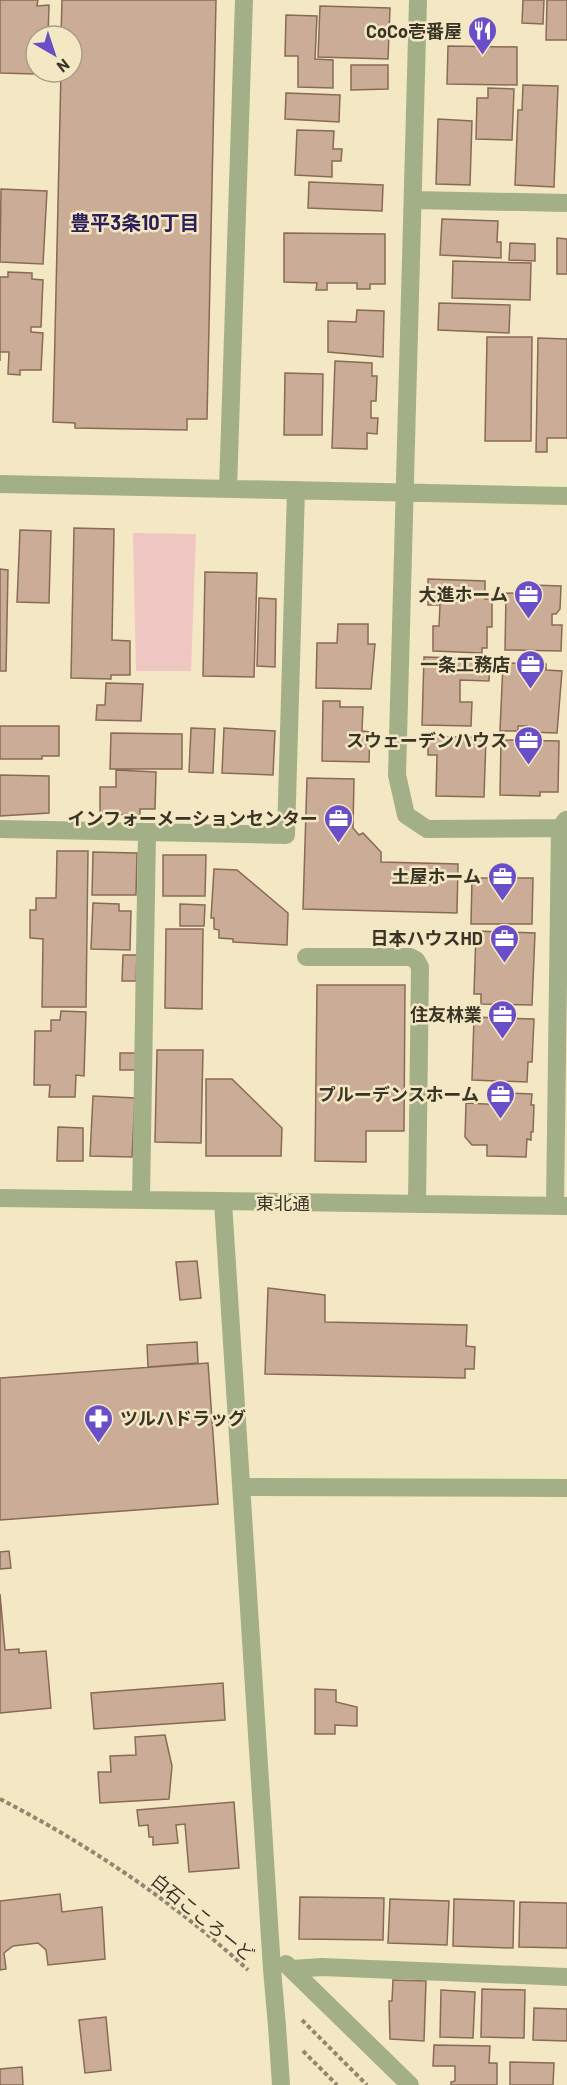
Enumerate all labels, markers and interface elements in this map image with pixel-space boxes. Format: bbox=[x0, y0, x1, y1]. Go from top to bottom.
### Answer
restaurant icon: CoCo壱番屋 bbox=[467, 15, 499, 57]
place label: CoCo壱番屋 bbox=[366, 20, 462, 42]
north arrow bbox=[24, 24, 84, 84]
text: N bbox=[54, 55, 74, 77]
district label: 豊平3条10丁目 bbox=[70, 210, 200, 234]
office icon: 大進ホーム bbox=[513, 578, 545, 620]
place label: 大進ホーム bbox=[419, 583, 508, 605]
office icon: 一条工務店 bbox=[515, 648, 547, 690]
place label: 一条工務店 bbox=[420, 653, 510, 675]
office icon: スウェーデンハウス bbox=[513, 724, 545, 766]
place label: スウェーデンハウス bbox=[346, 729, 508, 751]
office icon: インフォーメーションセンター bbox=[323, 802, 355, 844]
place label: インフォーメーションセンター bbox=[68, 807, 318, 829]
office icon: 土屋ホーム bbox=[486, 860, 518, 902]
place label: 土屋ホーム bbox=[392, 865, 481, 887]
office icon: 日本ハウスHD bbox=[488, 922, 520, 964]
place label: 日本ハウスHD bbox=[371, 927, 483, 949]
office icon: 住友林業 bbox=[487, 998, 519, 1040]
place label: 住友林業 bbox=[410, 1003, 482, 1025]
office icon: プルーデンスホーム bbox=[484, 1078, 516, 1120]
place label: プルーデンスホーム bbox=[318, 1083, 479, 1105]
street label: 東北通 bbox=[256, 1192, 310, 1214]
pharmacy icon: ツルハドラッグ bbox=[83, 1402, 115, 1444]
place label: ツルハドラッグ bbox=[120, 1407, 246, 1429]
street label: 白石こころーど bbox=[147, 1869, 259, 1965]

